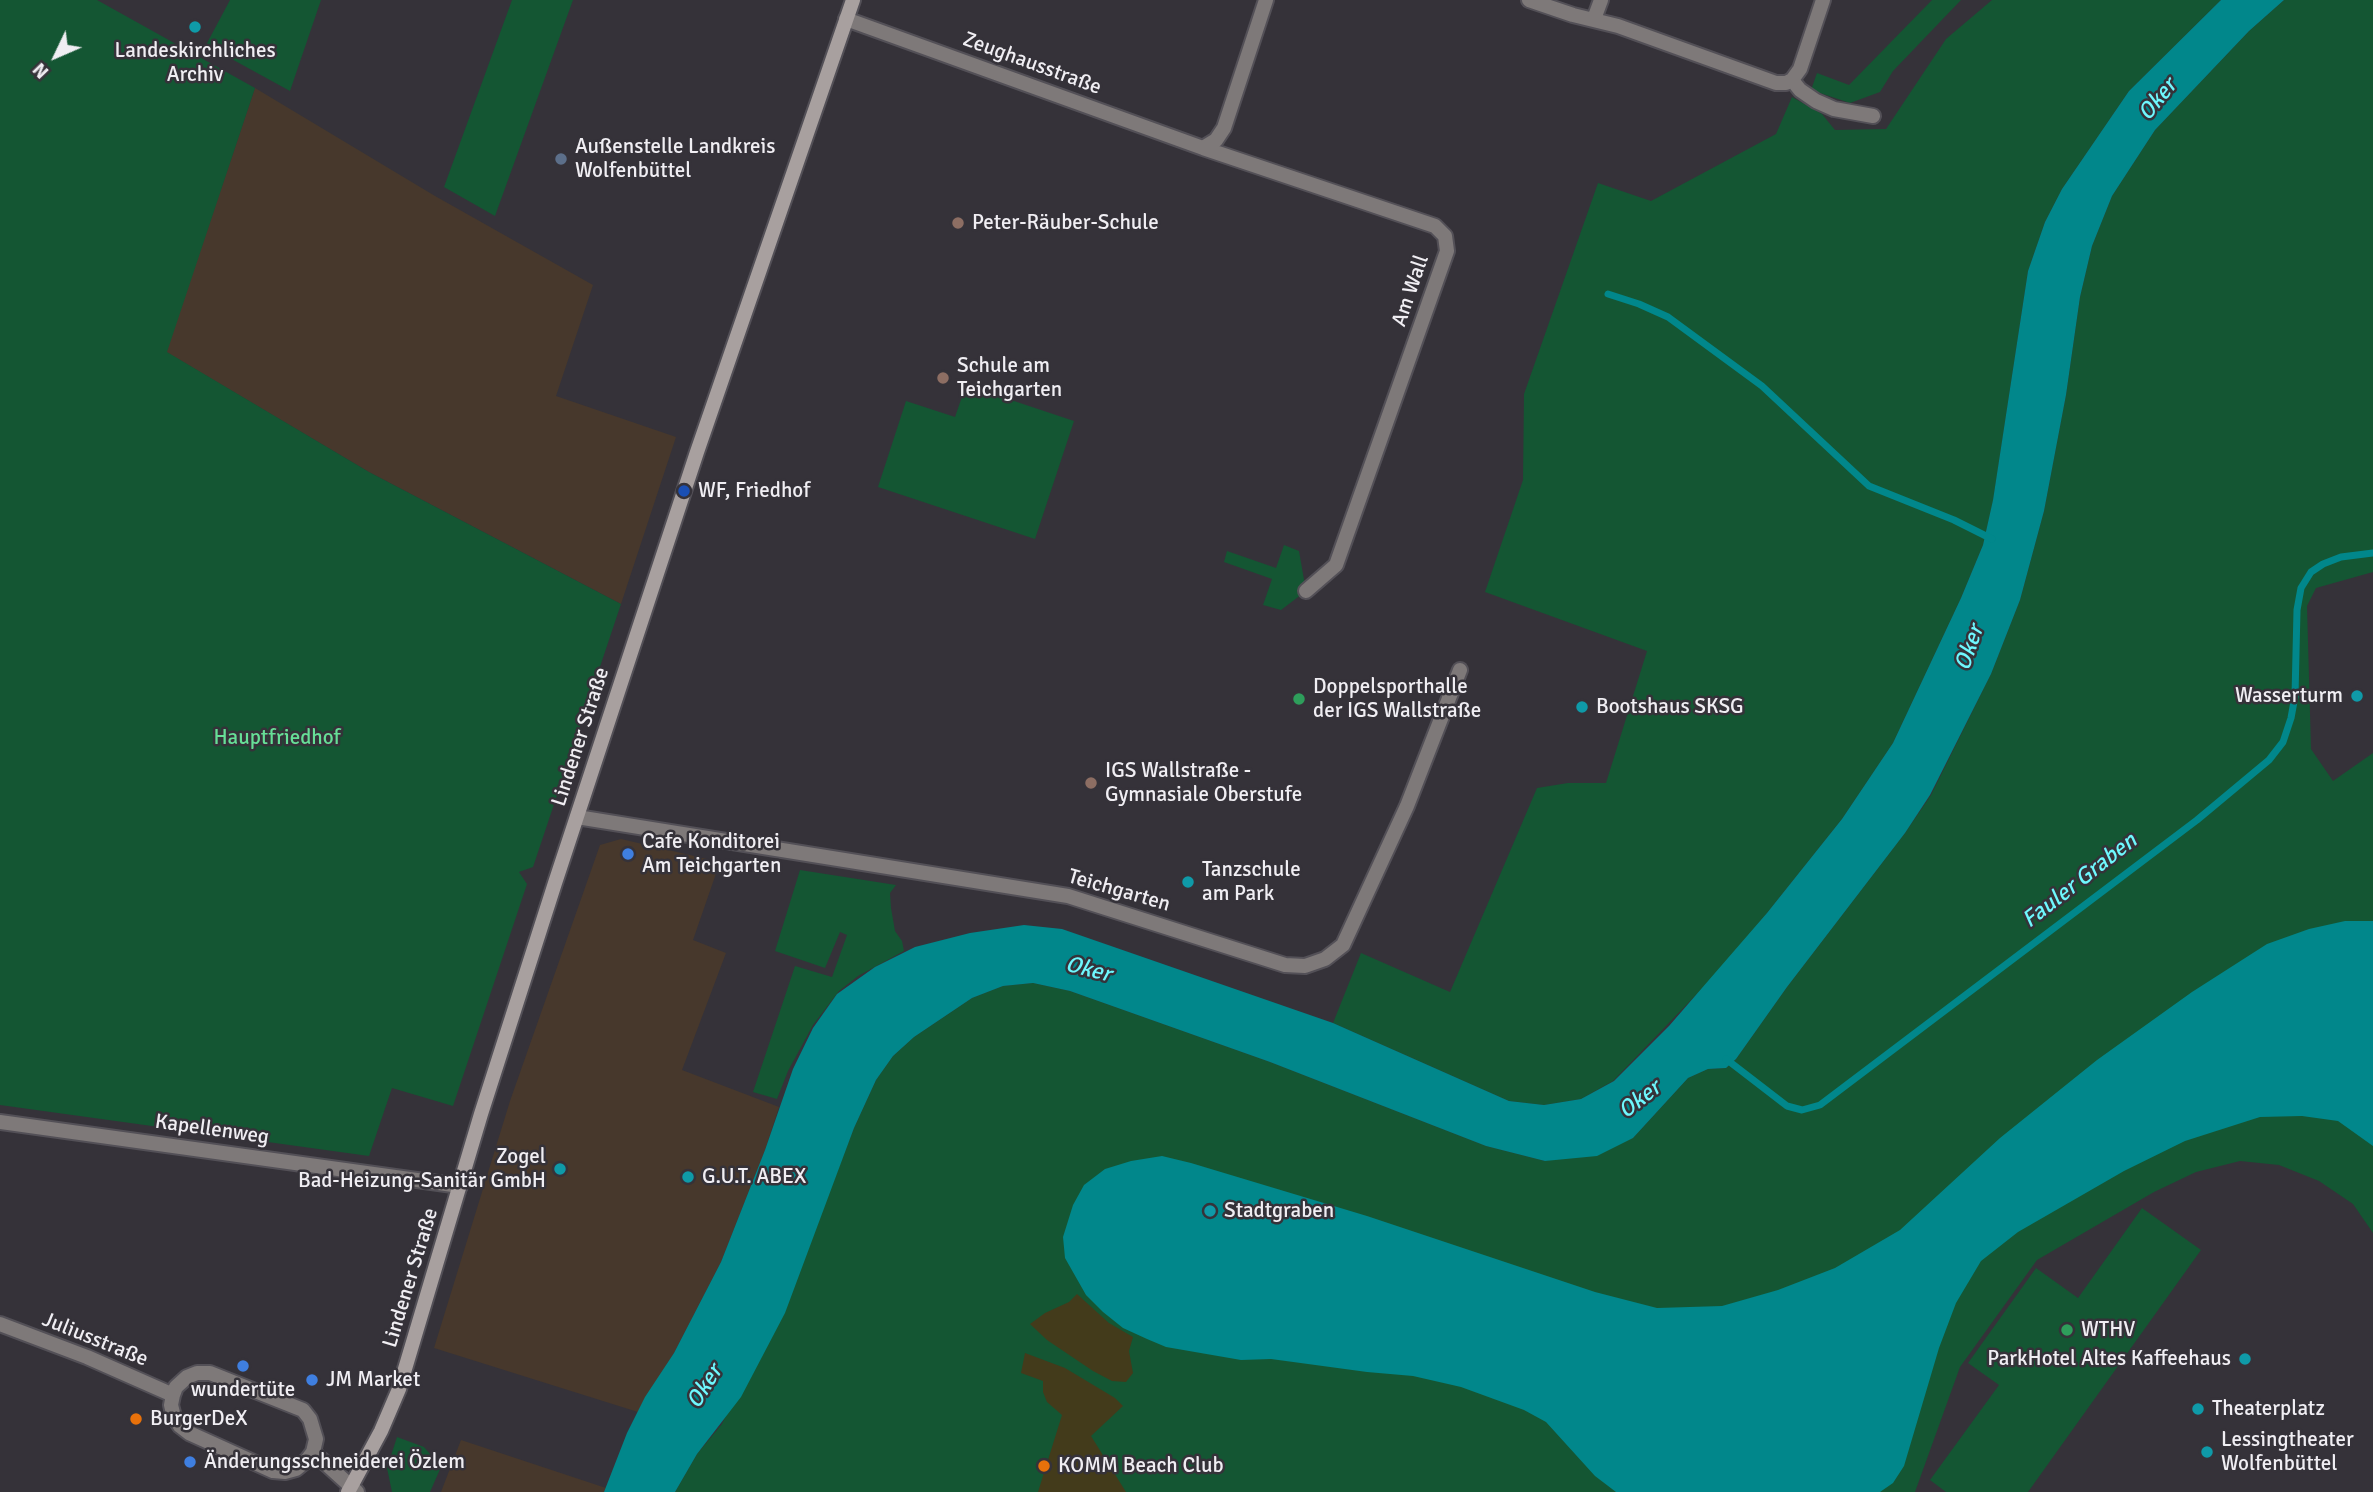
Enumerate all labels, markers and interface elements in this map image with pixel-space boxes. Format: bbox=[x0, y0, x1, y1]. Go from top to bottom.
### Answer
marker: Landeskirchliches Archiv bbox=[187, 19, 203, 35]
north arrow bbox=[21, 21, 91, 91]
street label: Zeughausstraße bbox=[959, 27, 1105, 101]
place label: Landeskirchliches Archiv bbox=[114, 38, 276, 88]
text: N bbox=[28, 57, 54, 84]
water label: Oker bbox=[2133, 73, 2183, 127]
place label: Außenstelle Landkreis Wolfenbüttel bbox=[575, 134, 775, 184]
marker: Außenstelle Landkreis Wolfenbüttel bbox=[553, 151, 569, 167]
place label: Peter-Räuber-Schule bbox=[972, 210, 1159, 236]
marker: Peter-Räuber-Schule bbox=[950, 215, 966, 231]
street label: Am Wall bbox=[1387, 252, 1435, 330]
place label: Schule am Teichgarten bbox=[957, 353, 1062, 403]
marker: Schule am Teichgarten bbox=[935, 370, 951, 386]
place label: WF, Friedhof bbox=[698, 478, 810, 504]
marker: WF, Friedhof bbox=[676, 483, 692, 499]
water label: Oker bbox=[1949, 622, 1991, 674]
street label: Lindener Straße bbox=[547, 664, 615, 810]
place label: Doppelsporthalle der IGS Wallstraße bbox=[1313, 674, 1481, 724]
place label: Wasserturm bbox=[2235, 683, 2343, 709]
marker: Wasserturm bbox=[2349, 688, 2365, 704]
marker: Doppelsporthalle der IGS Wallstraße bbox=[1291, 691, 1307, 707]
place label: Bootshaus SKSG bbox=[1596, 694, 1744, 720]
marker: Bootshaus SKSG bbox=[1574, 699, 1590, 715]
park label: Hauptfriedhof bbox=[213, 725, 341, 751]
place label: IGS Wallstraße - Gymnasiale Oberstufe bbox=[1105, 758, 1302, 808]
marker: IGS Wallstraße - Gymnasiale Oberstufe bbox=[1083, 775, 1099, 791]
water label: Fauler Graben bbox=[2017, 828, 2143, 934]
place label: Cafe Konditorei Am Teichgarten bbox=[642, 829, 781, 879]
marker: Cafe Konditorei Am Teichgarten bbox=[620, 846, 636, 862]
place label: Tanzschule am Park bbox=[1202, 857, 1301, 907]
street label: Teichgarten bbox=[1065, 864, 1173, 918]
marker: Tanzschule am Park bbox=[1180, 874, 1196, 890]
water label: Oker bbox=[1062, 951, 1114, 989]
water label: Oker bbox=[1613, 1075, 1667, 1125]
street label: Kapellenweg bbox=[153, 1110, 271, 1150]
place label: Zogel Bad-Heizung-Sanitär GmbH bbox=[298, 1144, 546, 1194]
marker: Zogel Bad-Heizung-Sanitär GmbH bbox=[552, 1161, 568, 1177]
place label: G.U.T. ABEX bbox=[702, 1164, 806, 1190]
marker: G.U.T. ABEX bbox=[680, 1169, 696, 1185]
place label: Stadtgraben bbox=[1224, 1198, 1334, 1224]
marker: Stadtgraben bbox=[1202, 1203, 1218, 1219]
street label: Lindener Straße bbox=[378, 1205, 444, 1351]
street label: Juliusstraße bbox=[38, 1307, 152, 1373]
place label: WTHV bbox=[2081, 1317, 2135, 1343]
marker: WTHV bbox=[2059, 1322, 2075, 1338]
place label: ParkHotel Altes Kaffeehaus bbox=[1987, 1346, 2231, 1372]
marker: ParkHotel Altes Kaffeehaus bbox=[2237, 1351, 2253, 1367]
marker: wundertüte bbox=[235, 1358, 251, 1374]
water label: Oker bbox=[681, 1360, 729, 1414]
place label: JM Market bbox=[326, 1367, 420, 1393]
marker: JM Market bbox=[304, 1372, 320, 1388]
place label: wundertüte bbox=[191, 1377, 295, 1403]
place label: Theaterplatz bbox=[2212, 1396, 2325, 1422]
marker: Theaterplatz bbox=[2190, 1401, 2206, 1417]
place label: BurgerDeX bbox=[150, 1406, 247, 1432]
marker: BurgerDeX bbox=[128, 1411, 144, 1427]
place label: Lessingtheater Wolfenbüttel bbox=[2221, 1427, 2354, 1477]
marker: Lessingtheater Wolfenbüttel bbox=[2199, 1444, 2215, 1460]
place label: Änderungsschneiderei Özlem bbox=[204, 1449, 465, 1475]
place label: KOMM Beach Club bbox=[1058, 1453, 1224, 1479]
marker: Änderungsschneiderei Özlem bbox=[182, 1454, 198, 1470]
marker: KOMM Beach Club bbox=[1036, 1458, 1052, 1474]

